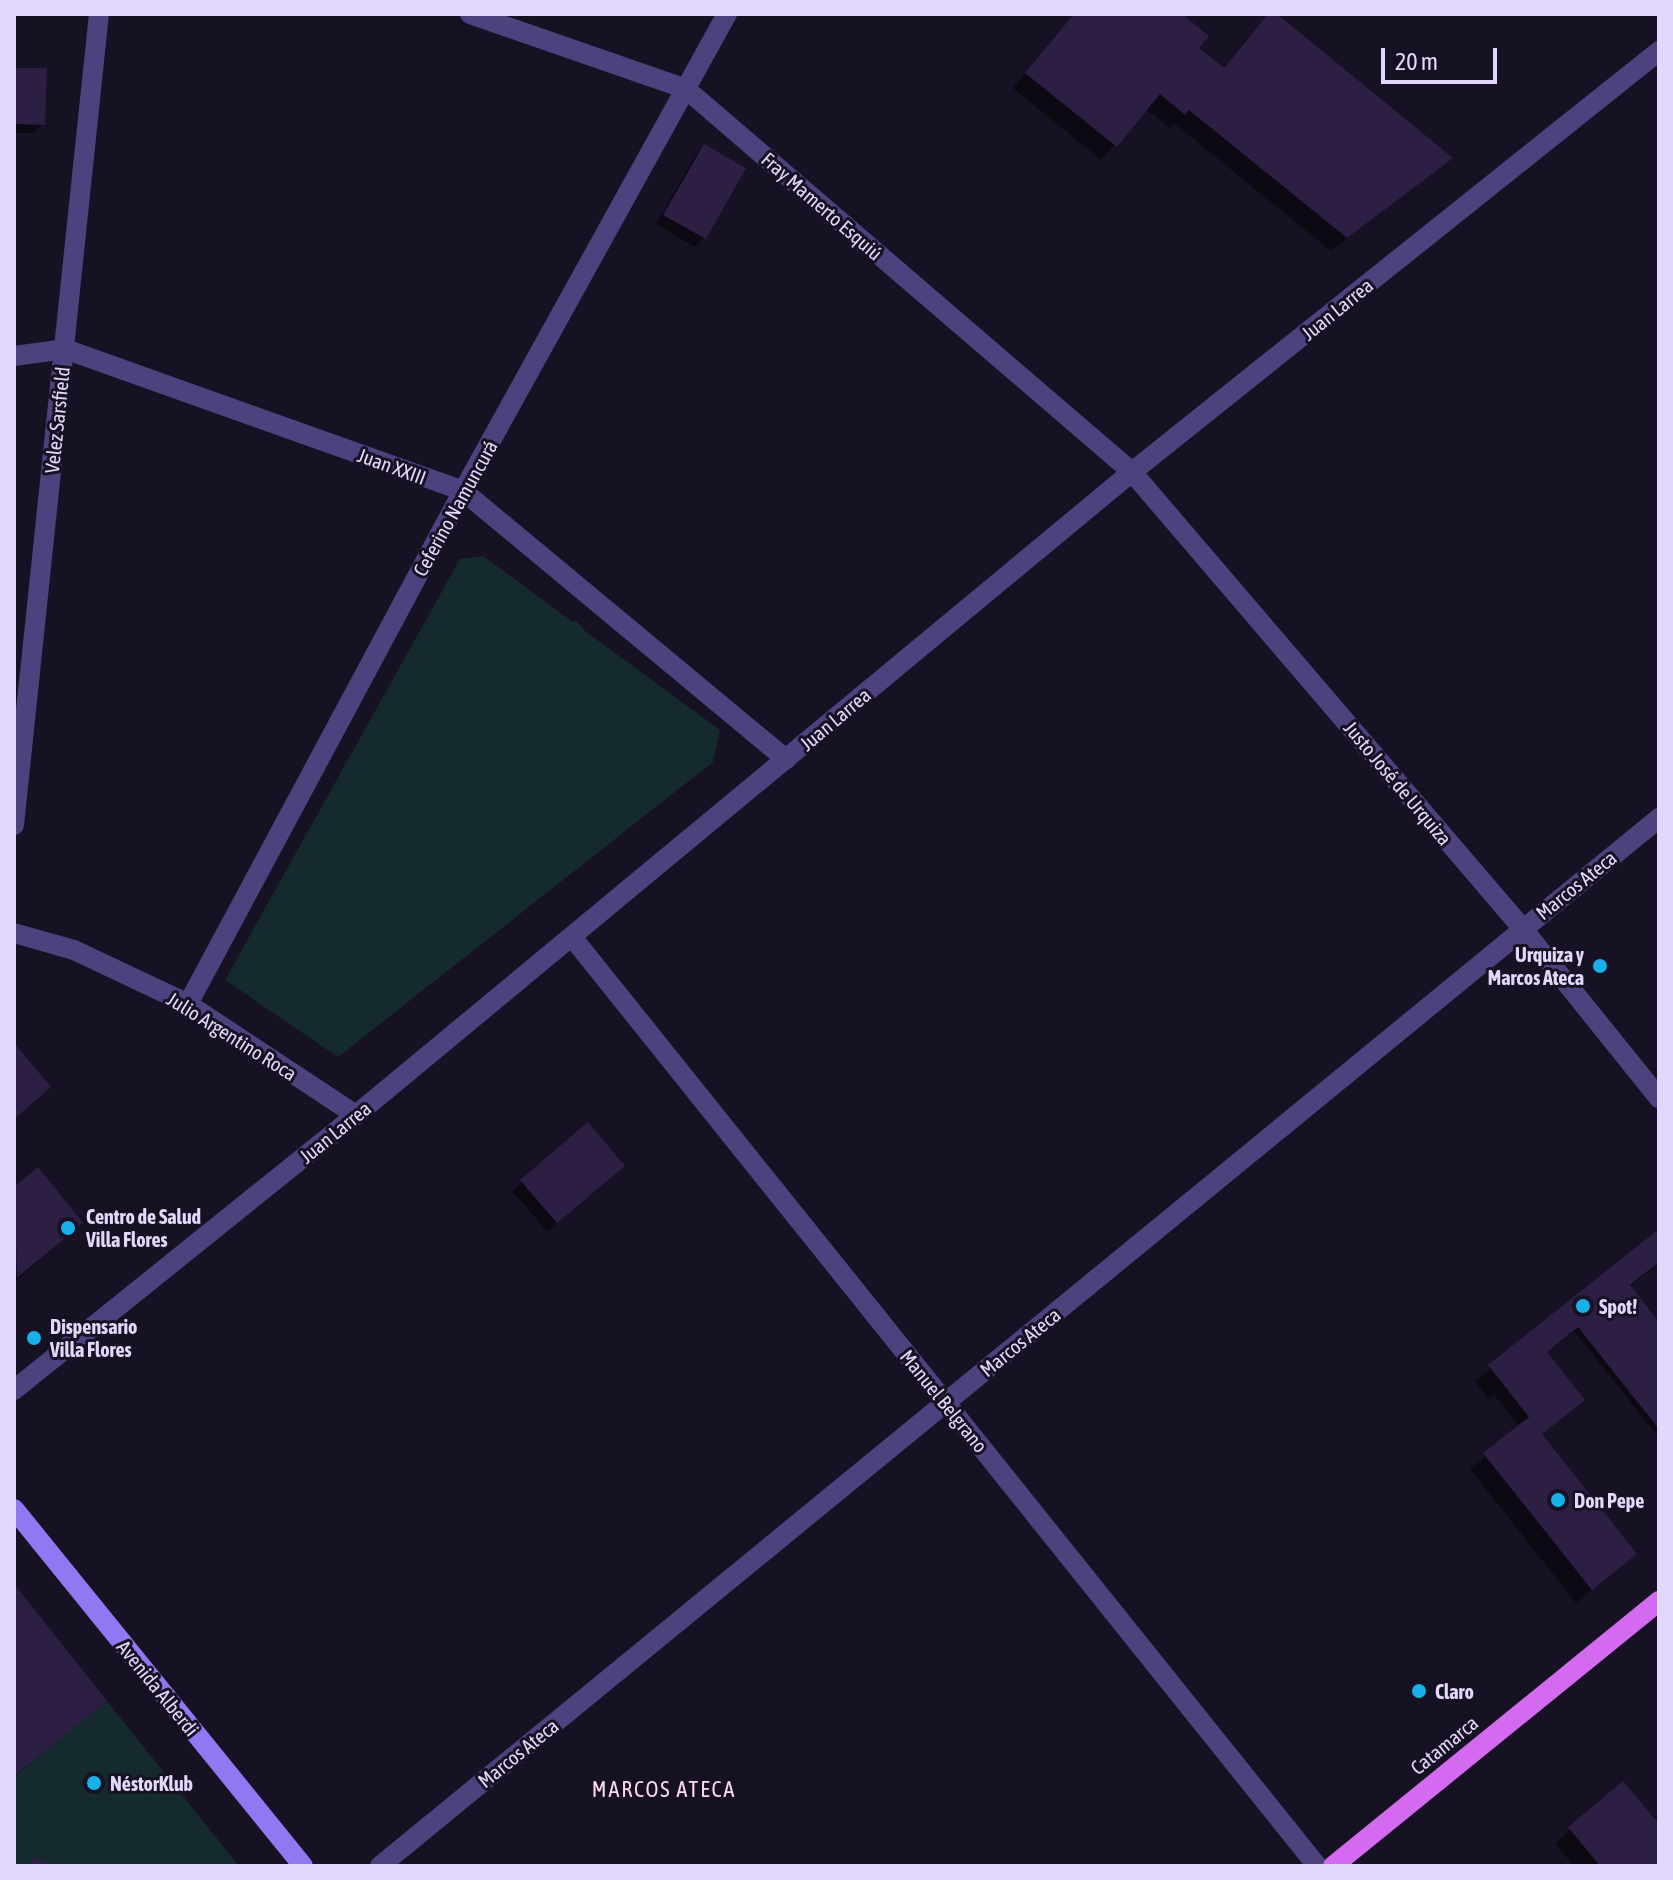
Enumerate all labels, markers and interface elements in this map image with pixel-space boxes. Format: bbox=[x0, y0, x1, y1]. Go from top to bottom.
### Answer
scale bar bbox=[1385, 32, 1501, 82]
text: 20 m bbox=[1395, 48, 1438, 75]
street label: Fray Mamerto Esquiú bbox=[757, 147, 887, 265]
street label: Juan Larrea bbox=[1296, 273, 1378, 345]
street label: Velez Sarsfield bbox=[39, 366, 75, 474]
street label: Ceferino Namuncurá bbox=[408, 436, 502, 580]
street label: Juan XXIII bbox=[354, 443, 430, 489]
street label: Juan Larrea bbox=[795, 682, 875, 756]
street label: Justo José de Urquiza bbox=[1339, 716, 1457, 850]
street label: Marcos Ateca bbox=[1531, 845, 1621, 925]
place label: Urquiza y Marcos Ateca bbox=[1488, 942, 1584, 989]
marker: Urquiza y Marcos Ateca bbox=[1591, 957, 1609, 975]
street label: Julio Argentino Roca bbox=[163, 986, 301, 1086]
street label: Juan Larrea bbox=[294, 1096, 376, 1168]
place label: Centro de Salud Villa Flores bbox=[86, 1204, 201, 1251]
marker: Centro de Salud Villa Flores bbox=[57, 1217, 79, 1239]
place label: Spot! bbox=[1599, 1294, 1637, 1318]
marker: Spot! bbox=[1574, 1297, 1592, 1315]
street label: Marcos Ateca bbox=[975, 1302, 1065, 1382]
place label: Dispensario Villa Flores bbox=[50, 1314, 137, 1361]
marker: Dispensario Villa Flores bbox=[25, 1329, 43, 1347]
street label: Manuel Belgrano bbox=[895, 1345, 993, 1457]
place label: Don Pepe bbox=[1574, 1488, 1644, 1512]
marker: Don Pepe bbox=[1549, 1491, 1567, 1509]
street label: Avenida Alberdi bbox=[112, 1635, 204, 1741]
place label: Claro bbox=[1435, 1679, 1474, 1703]
marker: Claro bbox=[1410, 1682, 1428, 1700]
street label: Catamarca bbox=[1405, 1711, 1483, 1779]
street label: Marcos Ateca bbox=[473, 1713, 563, 1793]
place label: NéstorKlub bbox=[110, 1771, 193, 1795]
marker: NéstorKlub bbox=[85, 1774, 103, 1792]
district label: MARCOS ATECA bbox=[592, 1777, 736, 1803]

